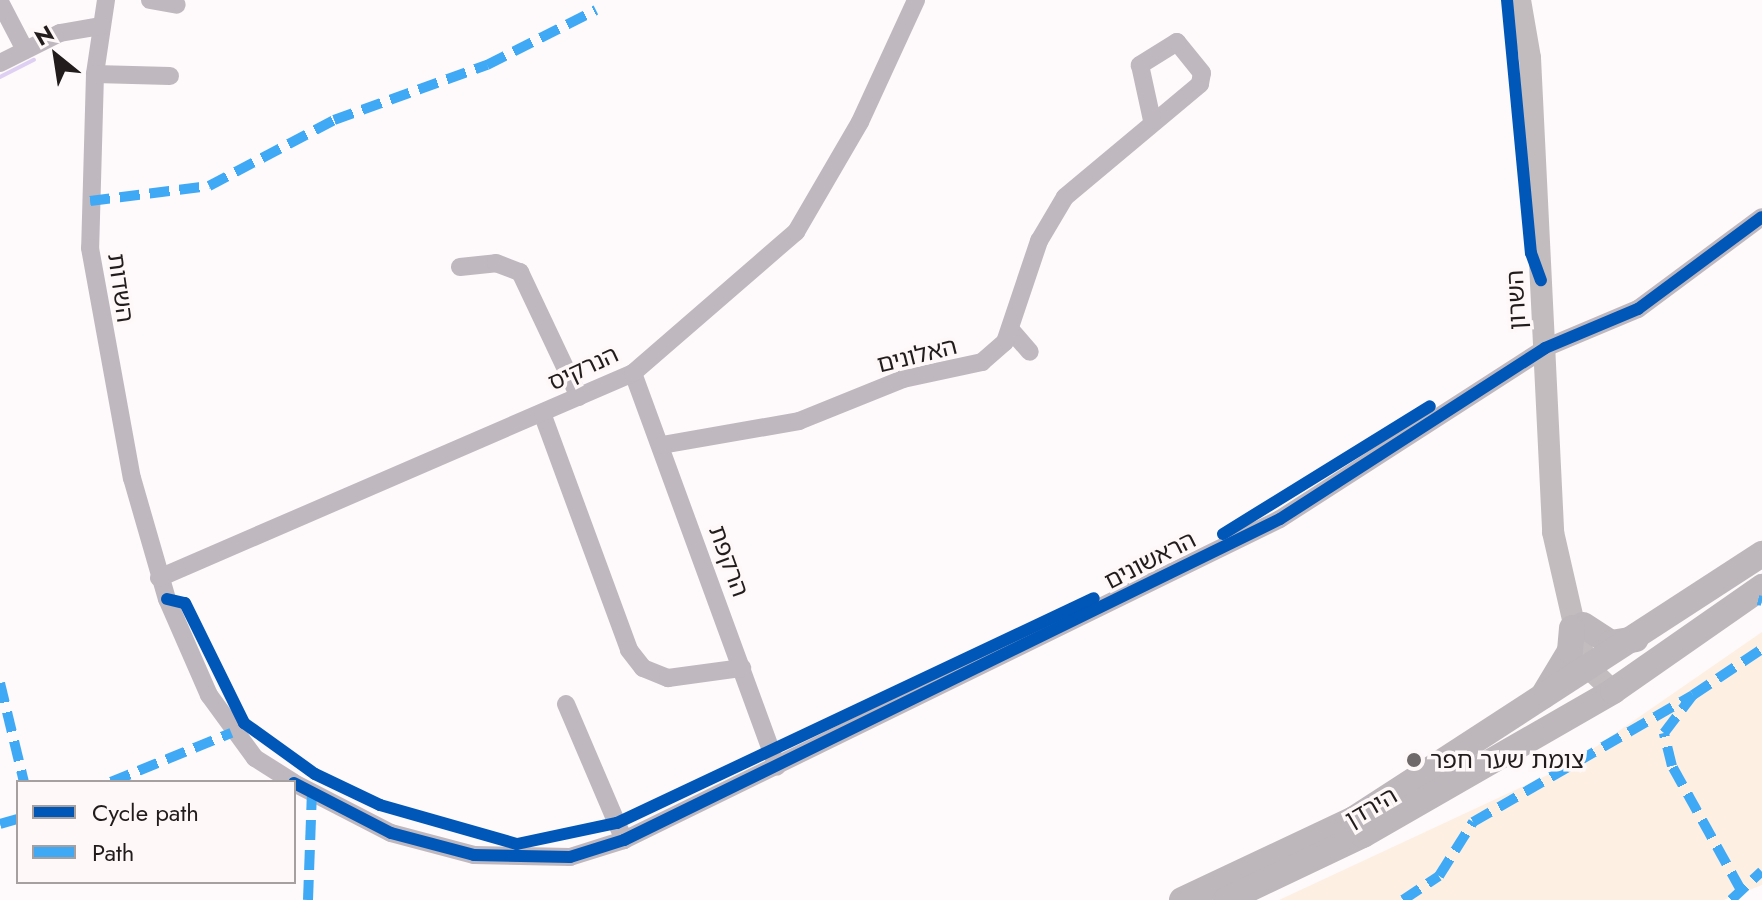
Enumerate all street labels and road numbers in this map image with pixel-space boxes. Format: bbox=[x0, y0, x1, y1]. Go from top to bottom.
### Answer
street label: השדות bbox=[102, 252, 140, 324]
street label: השרון bbox=[1500, 269, 1532, 331]
street label: האלונים bbox=[874, 331, 960, 379]
street label: הנרקיס bbox=[543, 339, 623, 397]
street label: הרקפת bbox=[703, 522, 755, 600]
street label: הראשונים bbox=[1100, 525, 1200, 595]
street label: הירדן bbox=[1340, 781, 1402, 833]

